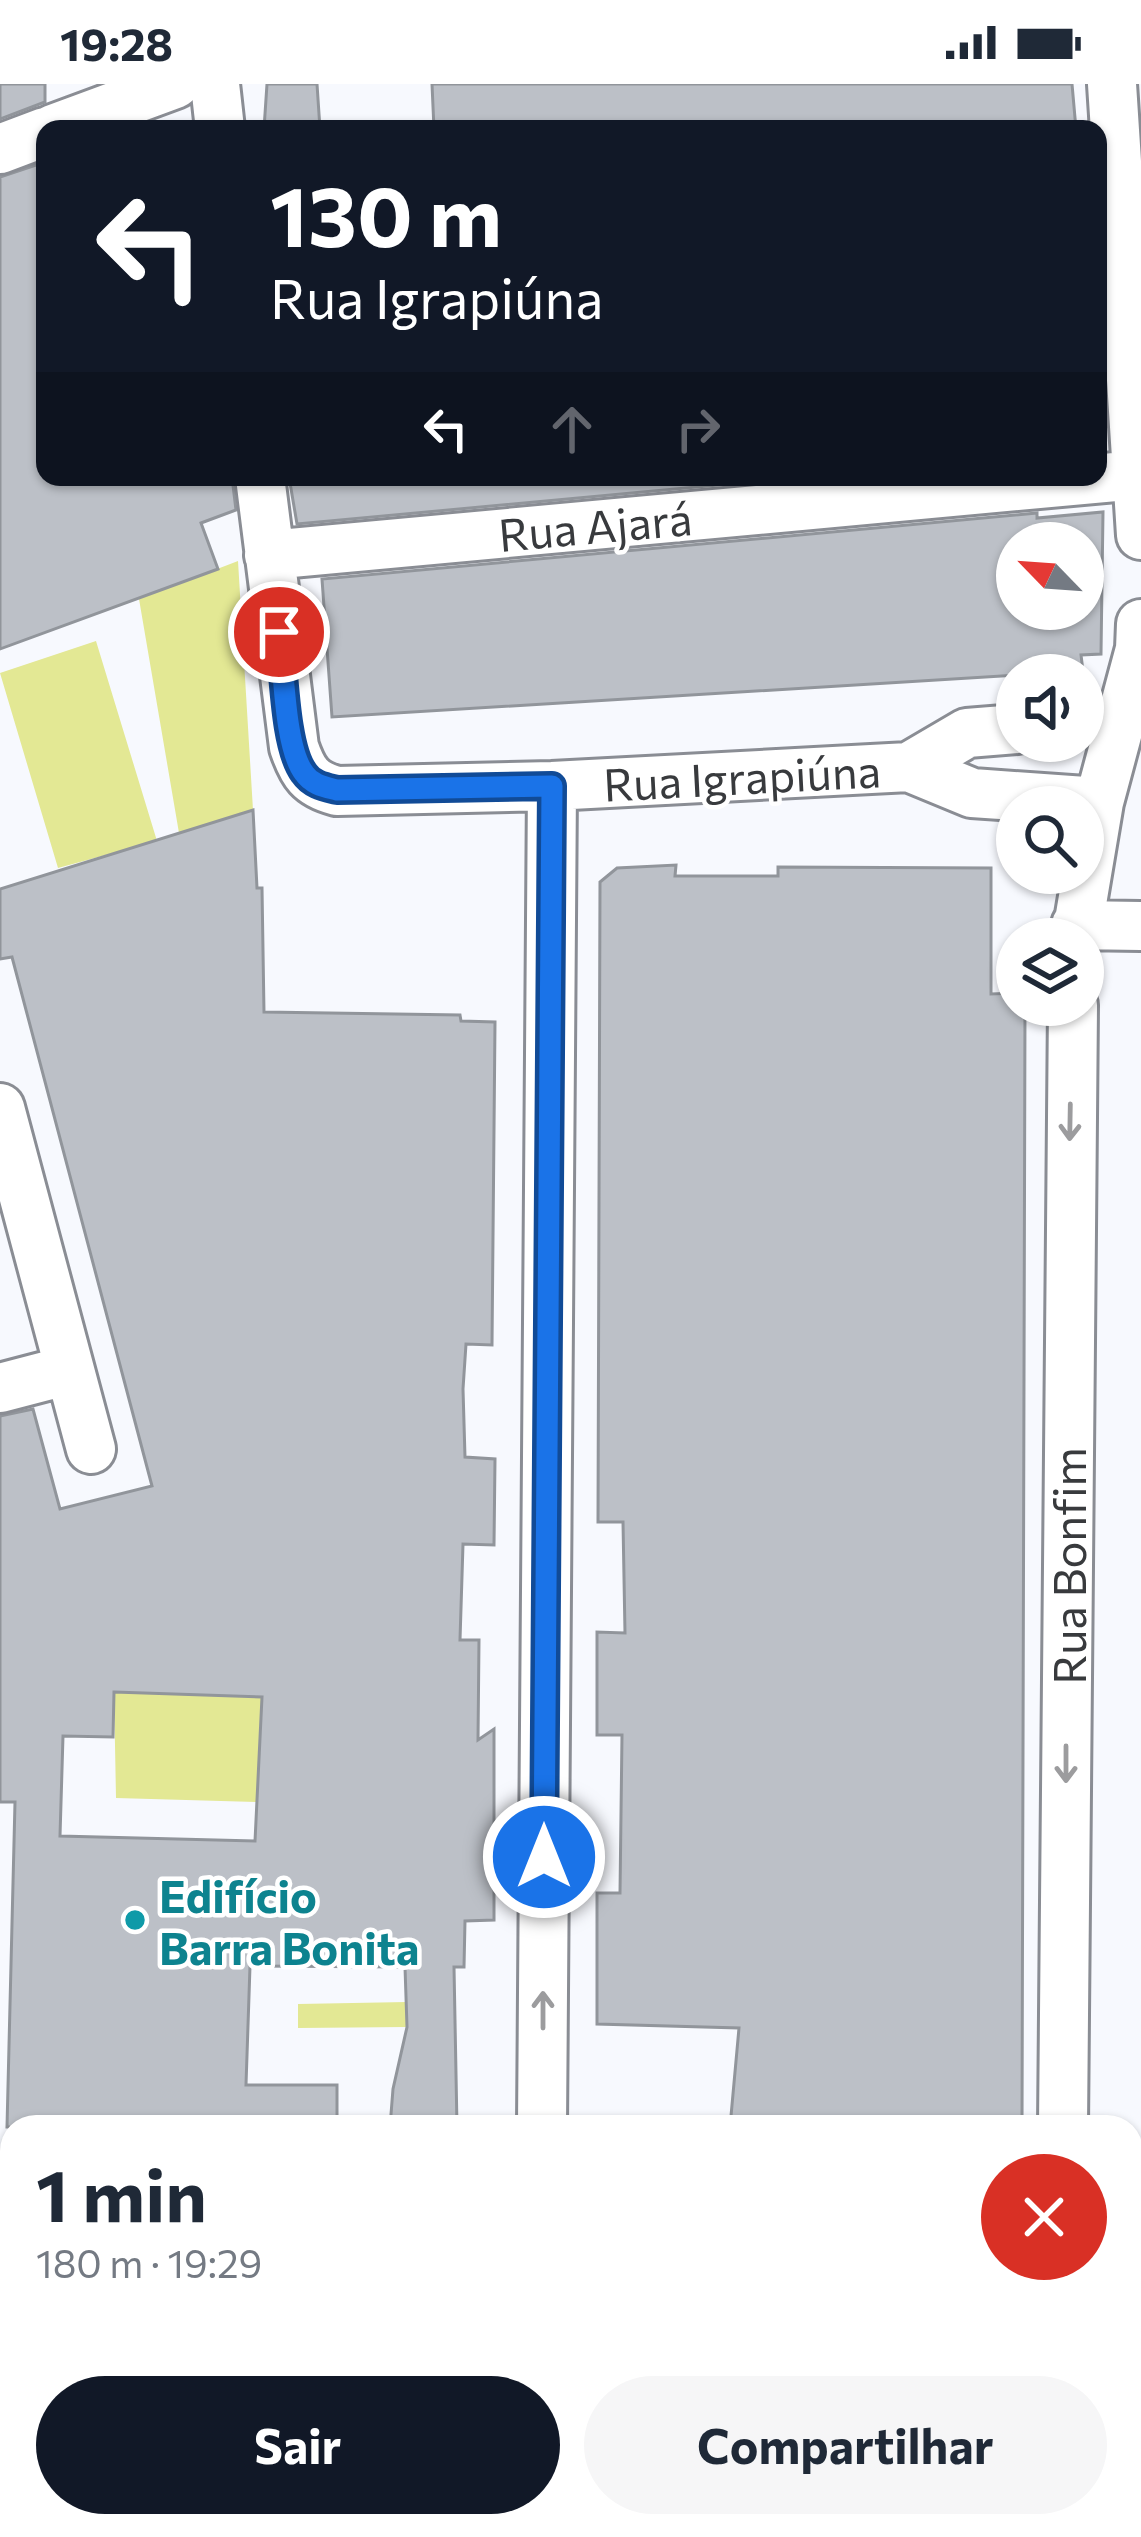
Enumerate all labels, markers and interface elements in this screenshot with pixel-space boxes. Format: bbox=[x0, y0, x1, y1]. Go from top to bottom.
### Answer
text: 19:28 bbox=[60, 15, 173, 70]
text: 130 m bbox=[270, 162, 502, 264]
icon: left bbox=[72, 168, 228, 324]
text: Rua Igrapiúna bbox=[270, 264, 603, 330]
icon: left bbox=[413, 396, 479, 462]
icon: ahead bbox=[539, 396, 605, 462]
icon: right bbox=[665, 396, 731, 462]
street label: Rua Ajará bbox=[496, 489, 694, 561]
north arrow bbox=[996, 522, 1104, 630]
map controls bbox=[996, 522, 1104, 1026]
pin bbox=[228, 581, 330, 683]
icon: arrive bbox=[246, 599, 312, 665]
button: sound bbox=[996, 654, 1104, 762]
street label: Rua Igrapiúna bbox=[602, 741, 882, 811]
button: search bbox=[996, 786, 1104, 894]
button: layers bbox=[996, 918, 1104, 1026]
one-way arrow bbox=[1058, 1102, 1081, 1141]
street label: Rua Bonfim bbox=[1040, 1447, 1095, 1685]
one-way arrow bbox=[1054, 1744, 1077, 1783]
position arrow bbox=[481, 1794, 607, 1920]
place label: Edifício Barra Bonita bbox=[159, 1867, 419, 1974]
marker: Edifício Barra Bonita bbox=[122, 1907, 148, 1933]
one-way arrow bbox=[532, 1991, 554, 2030]
text: 1 min bbox=[36, 2149, 207, 2237]
button: close bbox=[981, 2154, 1107, 2280]
text: 180 m · 19:29 bbox=[36, 2238, 262, 2286]
button: Sair bbox=[36, 2376, 560, 2514]
button: Compartilhar bbox=[584, 2376, 1107, 2514]

